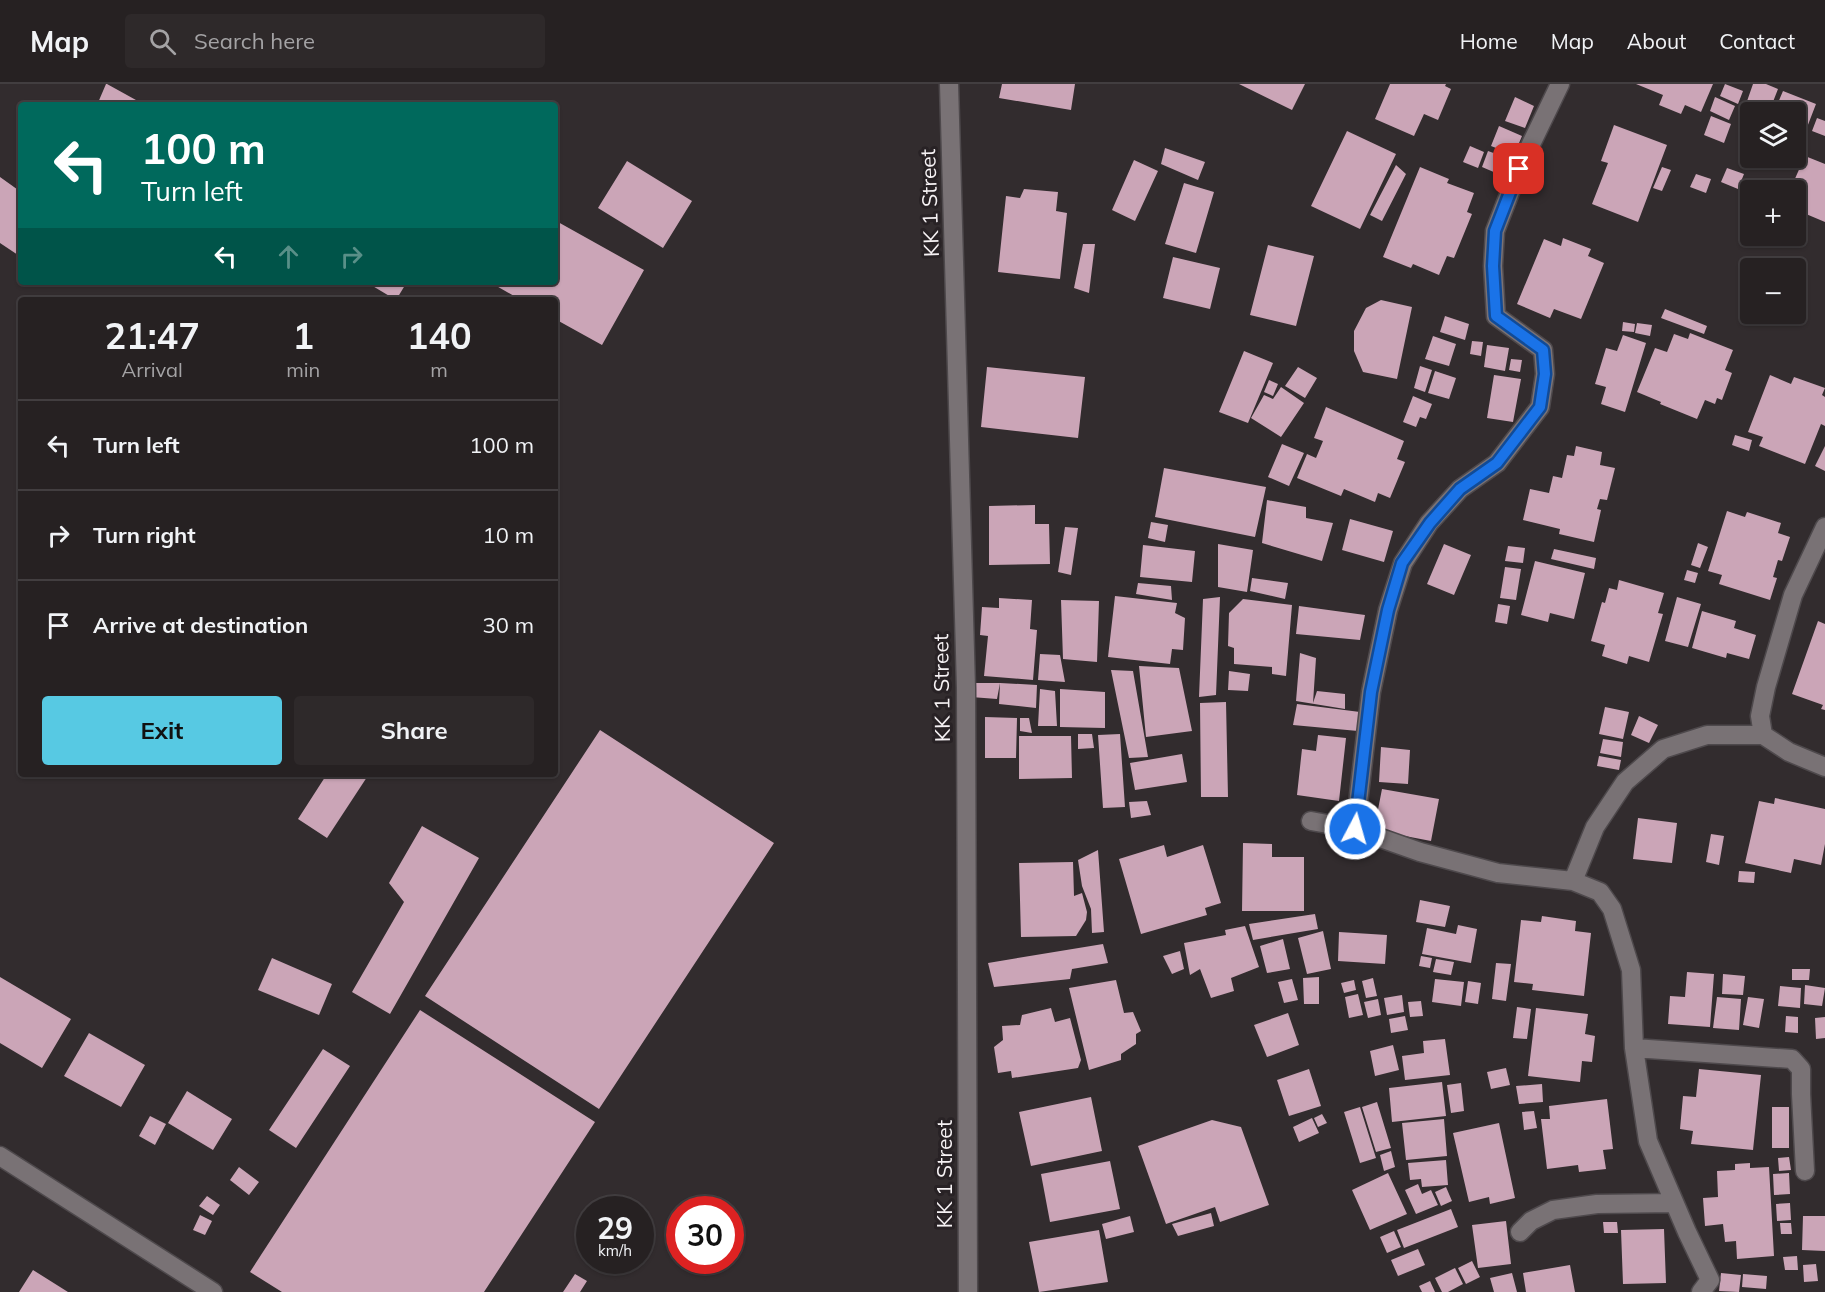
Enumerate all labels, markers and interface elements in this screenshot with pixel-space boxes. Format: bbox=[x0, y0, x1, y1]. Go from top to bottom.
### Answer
search box bbox=[125, 14, 545, 68]
text: Map bbox=[30, 24, 89, 59]
icon: search bbox=[146, 25, 179, 58]
text: Search here bbox=[194, 27, 315, 55]
text: Home bbox=[1460, 28, 1518, 54]
text: Map bbox=[1551, 28, 1594, 54]
text: About bbox=[1627, 28, 1686, 54]
text: Contact bbox=[1719, 28, 1795, 54]
map controls bbox=[1740, 102, 1806, 324]
button: layers bbox=[1740, 102, 1806, 168]
text: 100 m bbox=[141, 122, 266, 175]
icon: left bbox=[42, 126, 120, 204]
pin bbox=[1493, 143, 1544, 194]
street label: KK 1 Street bbox=[914, 148, 944, 258]
icon: arrive bbox=[1502, 152, 1535, 185]
text: Turn left bbox=[141, 174, 243, 208]
button: + bbox=[1740, 180, 1806, 246]
icon: left bbox=[209, 240, 242, 273]
icon: ahead bbox=[272, 240, 305, 273]
icon: right bbox=[335, 240, 368, 273]
button: − bbox=[1740, 258, 1806, 324]
text: 21:47 bbox=[104, 313, 200, 358]
text: 1 bbox=[292, 313, 314, 358]
text: 140 bbox=[407, 313, 472, 358]
text: Arrival bbox=[122, 357, 183, 382]
text: min bbox=[286, 357, 320, 382]
text: m bbox=[430, 357, 448, 382]
icon: left bbox=[42, 429, 75, 462]
text: Turn left bbox=[93, 431, 180, 459]
text: 100 m bbox=[469, 431, 534, 459]
icon: right bbox=[42, 519, 75, 552]
text: Turn right bbox=[93, 521, 196, 549]
text: 10 m bbox=[483, 521, 534, 549]
icon: arrive bbox=[42, 609, 75, 642]
text: Arrive at destination bbox=[93, 611, 308, 639]
text: 30 m bbox=[483, 611, 534, 639]
street label: KK 1 Street bbox=[927, 634, 955, 742]
button: Exit bbox=[42, 696, 282, 765]
button: Share bbox=[294, 696, 534, 765]
position arrow bbox=[1323, 797, 1387, 861]
street label: KK 1 Street bbox=[931, 1120, 957, 1228]
speed limit sign: 30 bbox=[666, 1196, 744, 1274]
text: 29 bbox=[597, 1209, 633, 1247]
text: km/h bbox=[598, 1241, 632, 1260]

